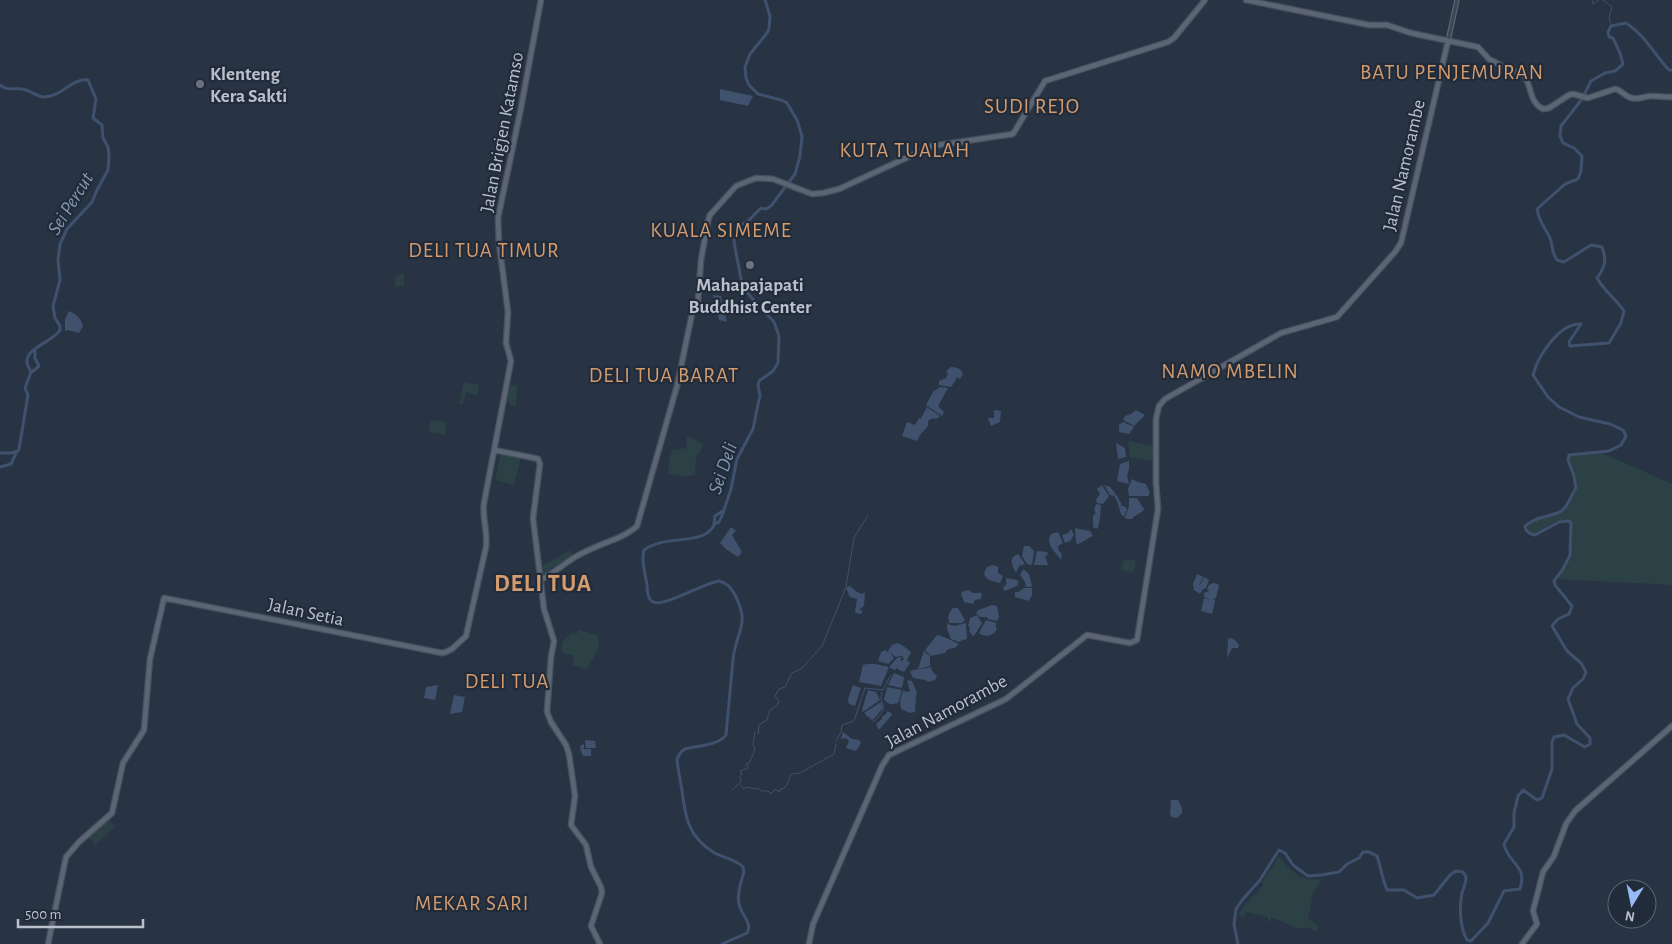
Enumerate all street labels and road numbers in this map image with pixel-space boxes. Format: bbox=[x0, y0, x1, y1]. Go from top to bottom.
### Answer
street label: Jalan Brigjen Katamso bbox=[478, 51, 527, 214]
street label: Jalan Namorambe bbox=[1380, 98, 1429, 233]
street label: Jalan Setia bbox=[266, 595, 346, 630]
street label: Jalan Namorambe bbox=[883, 671, 1010, 751]

